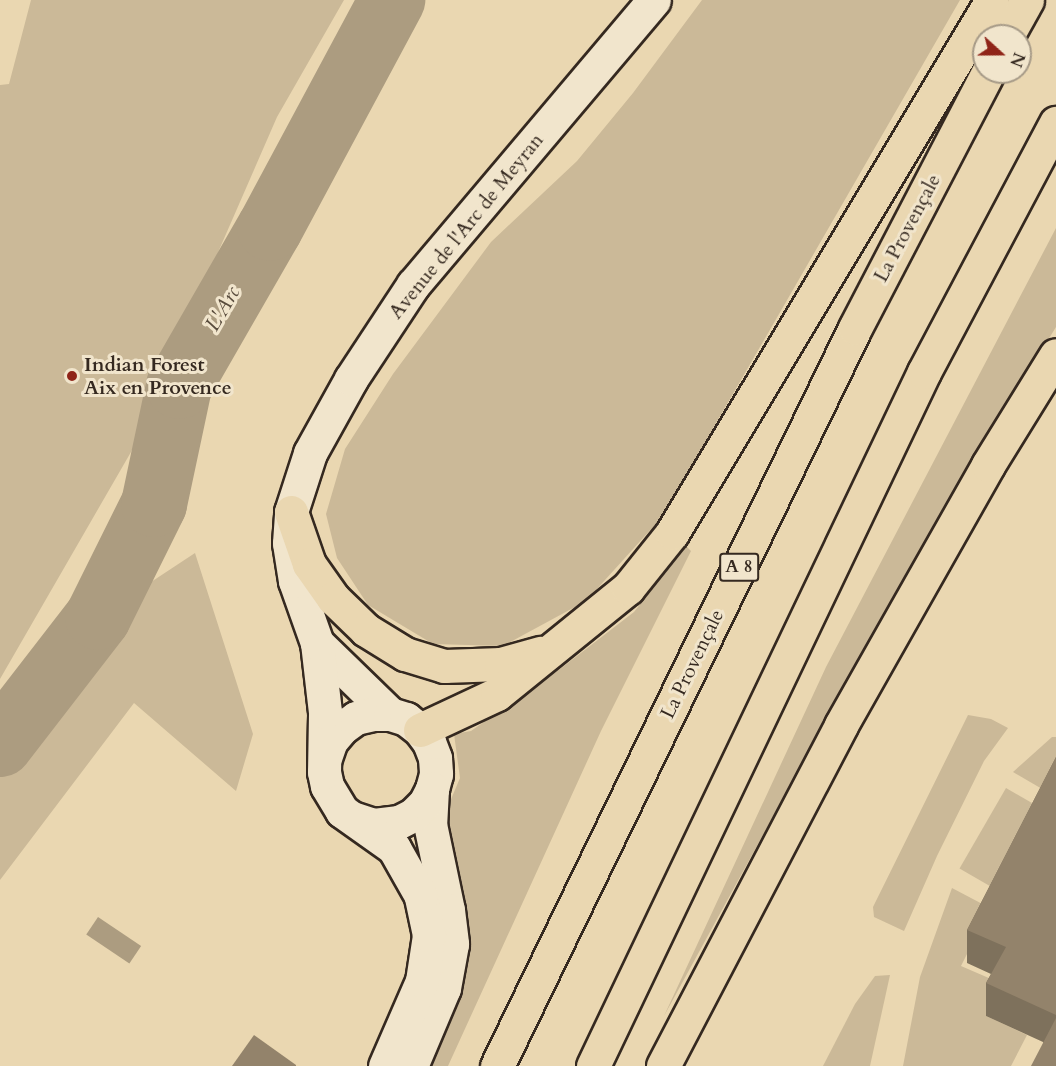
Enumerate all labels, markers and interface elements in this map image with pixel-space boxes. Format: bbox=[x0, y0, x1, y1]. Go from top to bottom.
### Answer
north arrow bbox=[972, 24, 1032, 84]
text: N bbox=[1004, 49, 1030, 70]
street label: Avenue de l'Arc de Meyran bbox=[384, 128, 548, 324]
street label: La Provençale bbox=[869, 170, 945, 286]
water label: L'Arc bbox=[200, 282, 246, 336]
place label: Indian Forest Aix en Provence bbox=[84, 352, 232, 399]
marker: Indian Forest Aix en Provence bbox=[65, 369, 79, 383]
road number: A 8 bbox=[718, 552, 760, 582]
street label: La Provençale bbox=[655, 605, 729, 723]

